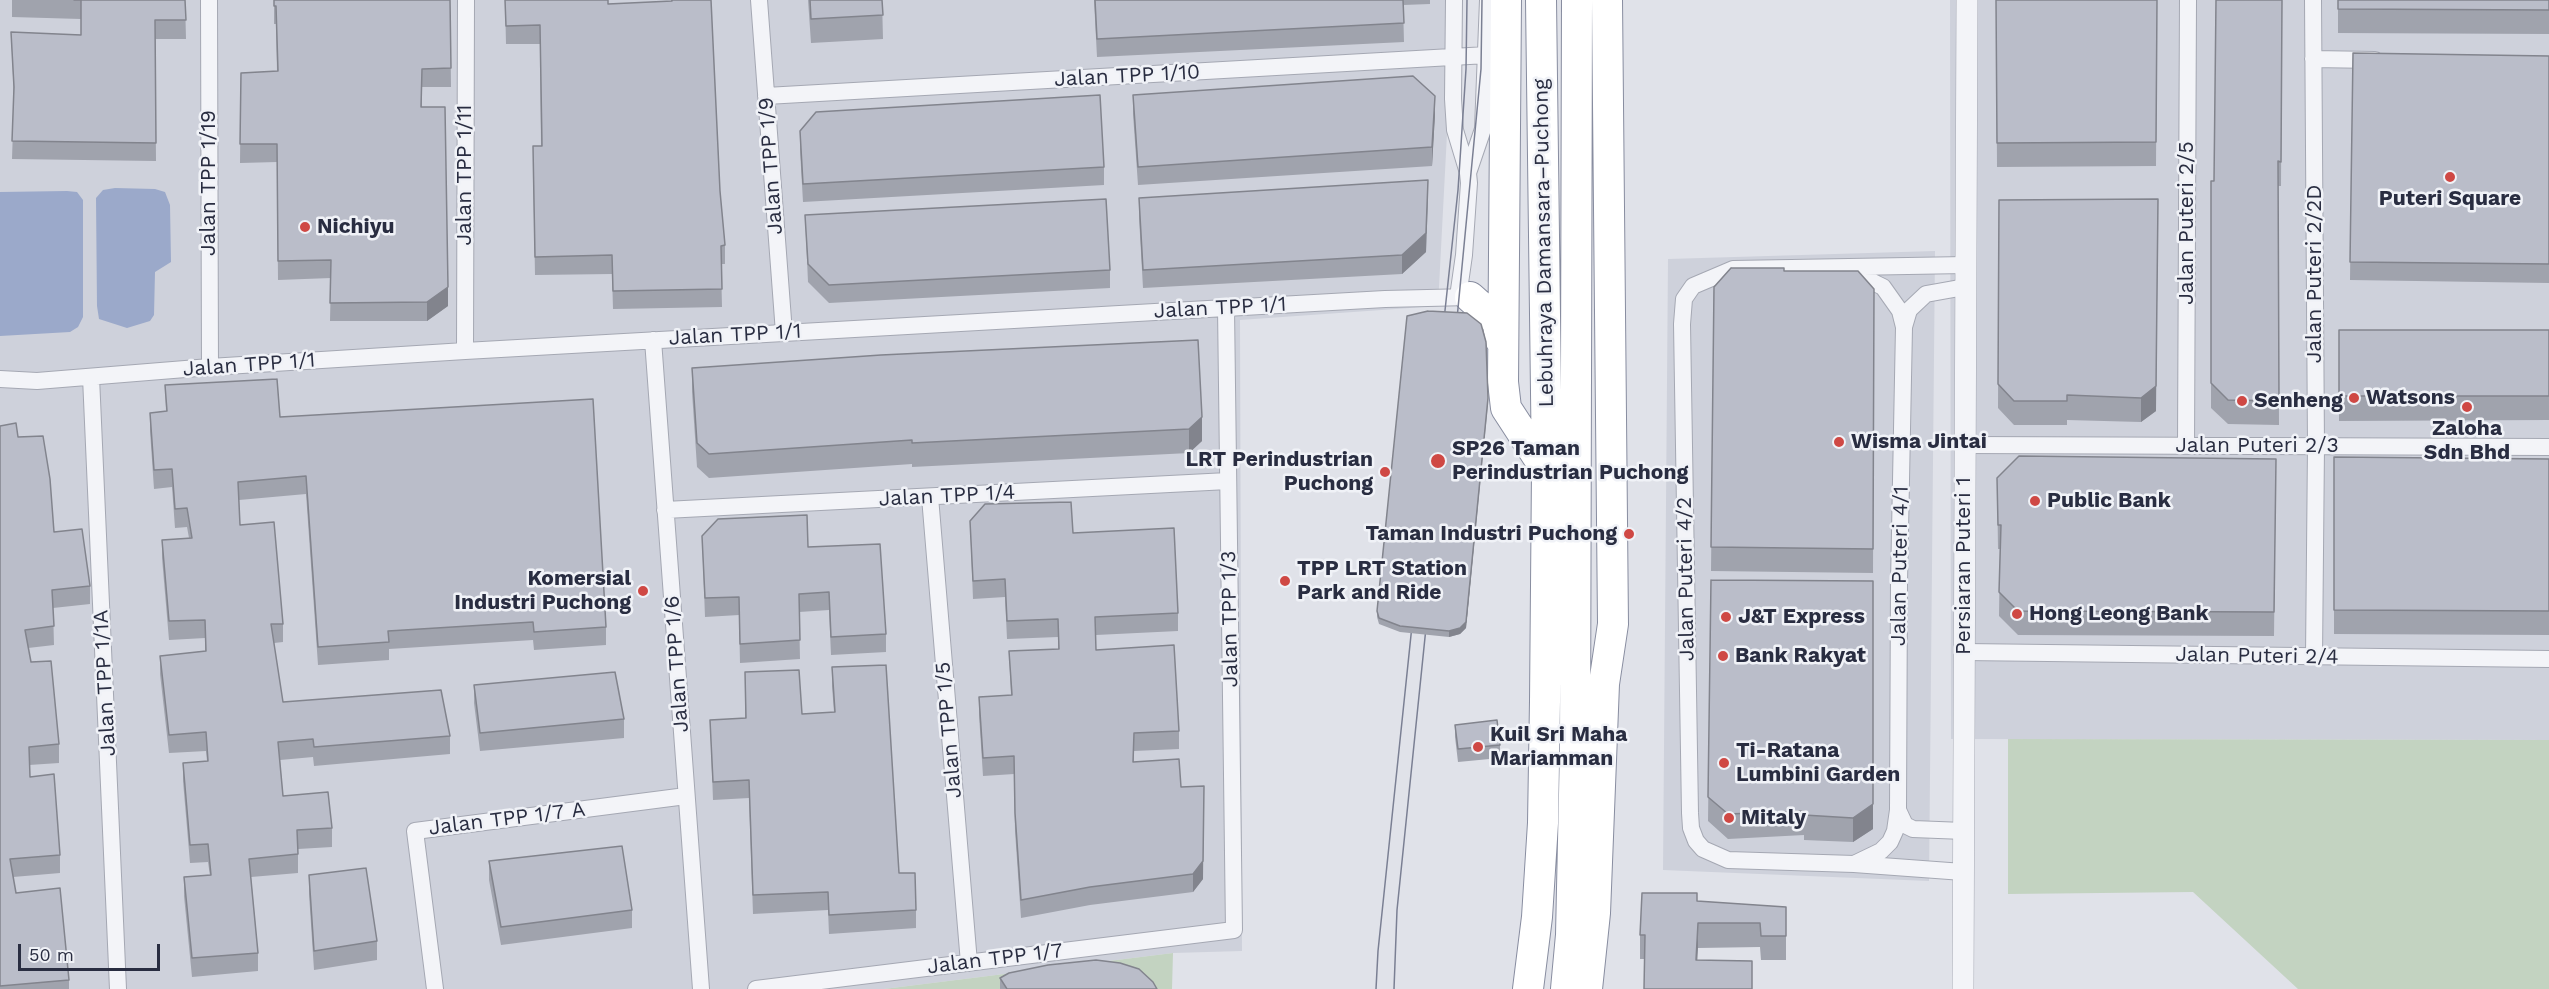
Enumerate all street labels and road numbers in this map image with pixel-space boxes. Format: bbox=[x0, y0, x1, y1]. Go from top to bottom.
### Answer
street label: Jalan TPP 1/10 bbox=[1053, 60, 1201, 92]
street label: Lebuhraya Damansara–Puchong bbox=[1529, 79, 1559, 407]
street label: Jalan TPP 1/9 bbox=[754, 96, 788, 236]
street label: Jalan TPP 1/11 bbox=[452, 104, 478, 246]
street label: Jalan TPP 1/19 bbox=[196, 110, 222, 256]
street label: Jalan Puteri 2/5 bbox=[2174, 141, 2200, 305]
street label: Jalan Puteri 2/2D bbox=[2302, 185, 2328, 363]
street label: Jalan TPP 1/1 bbox=[1153, 292, 1287, 324]
street label: Jalan TPP 1/1 bbox=[668, 319, 802, 351]
street label: Jalan TPP 1/1 bbox=[182, 348, 316, 382]
street label: Jalan Puteri 2/3 bbox=[2175, 433, 2339, 459]
street label: Persiaran Puteri 1 bbox=[1951, 477, 1977, 655]
street label: Jalan TPP 1/4 bbox=[878, 480, 1016, 512]
street label: Jalan Puteri 4/1 bbox=[1886, 486, 1914, 646]
street label: Jalan Puteri 4/2 bbox=[1672, 497, 1700, 661]
street label: Jalan TPP 1/3 bbox=[1216, 550, 1244, 688]
street label: Jalan TPP 1/6 bbox=[660, 595, 694, 733]
street label: Jalan TPP 1/1A bbox=[89, 609, 121, 757]
street label: Jalan Puteri 2/4 bbox=[2175, 642, 2339, 670]
street label: Jalan TPP 1/5 bbox=[930, 661, 968, 799]
street label: Jalan TPP 1/7 A bbox=[427, 797, 587, 841]
street label: Jalan TPP 1/7 bbox=[926, 938, 1064, 980]

